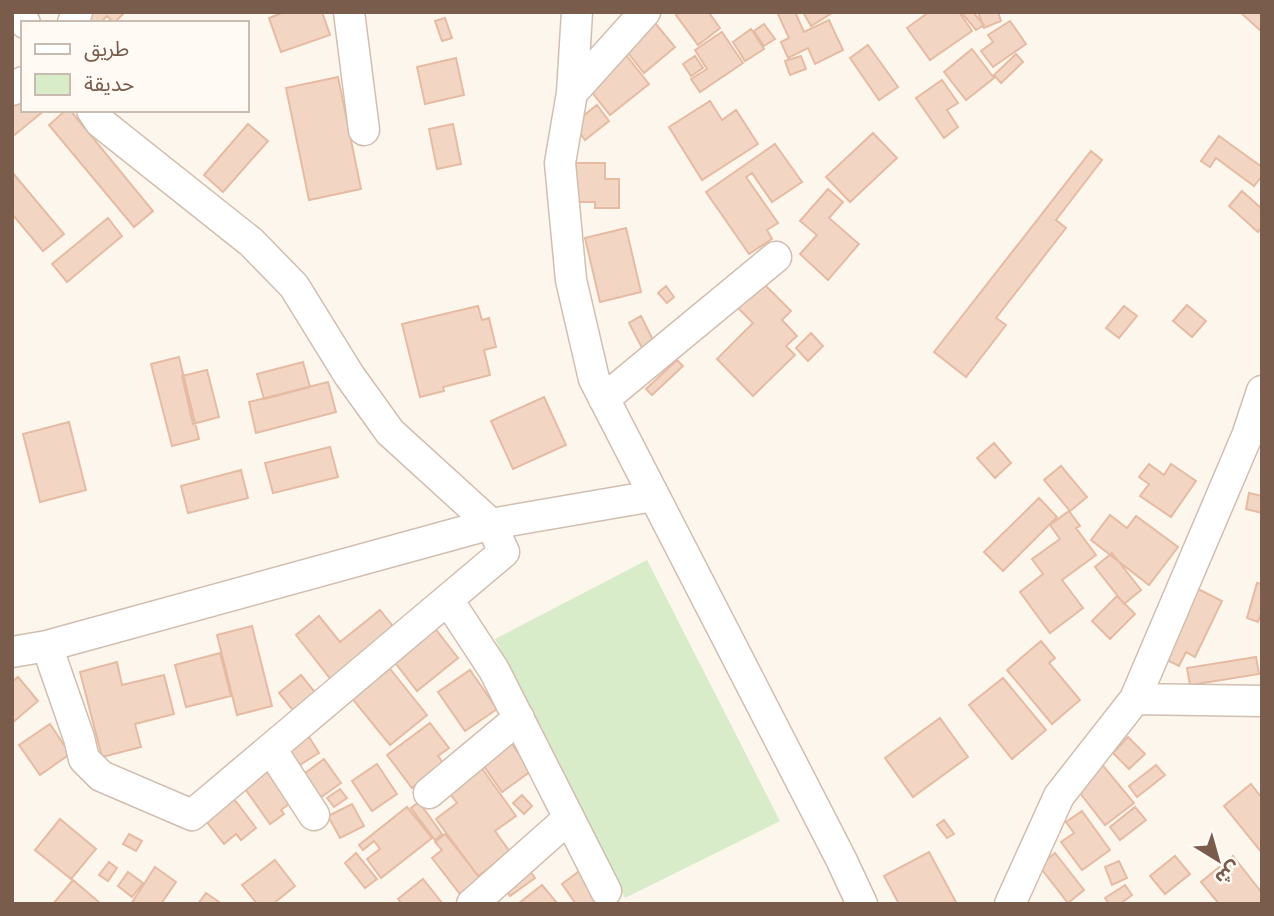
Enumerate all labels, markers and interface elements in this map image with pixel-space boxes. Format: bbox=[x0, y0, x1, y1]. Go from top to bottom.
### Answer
legend bbox=[21, 21, 248, 112]
text: طريق bbox=[84, 36, 129, 62]
text: حديقة bbox=[84, 71, 134, 96]
north arrow bbox=[1183, 825, 1253, 895]
text: ش bbox=[1211, 856, 1245, 890]

